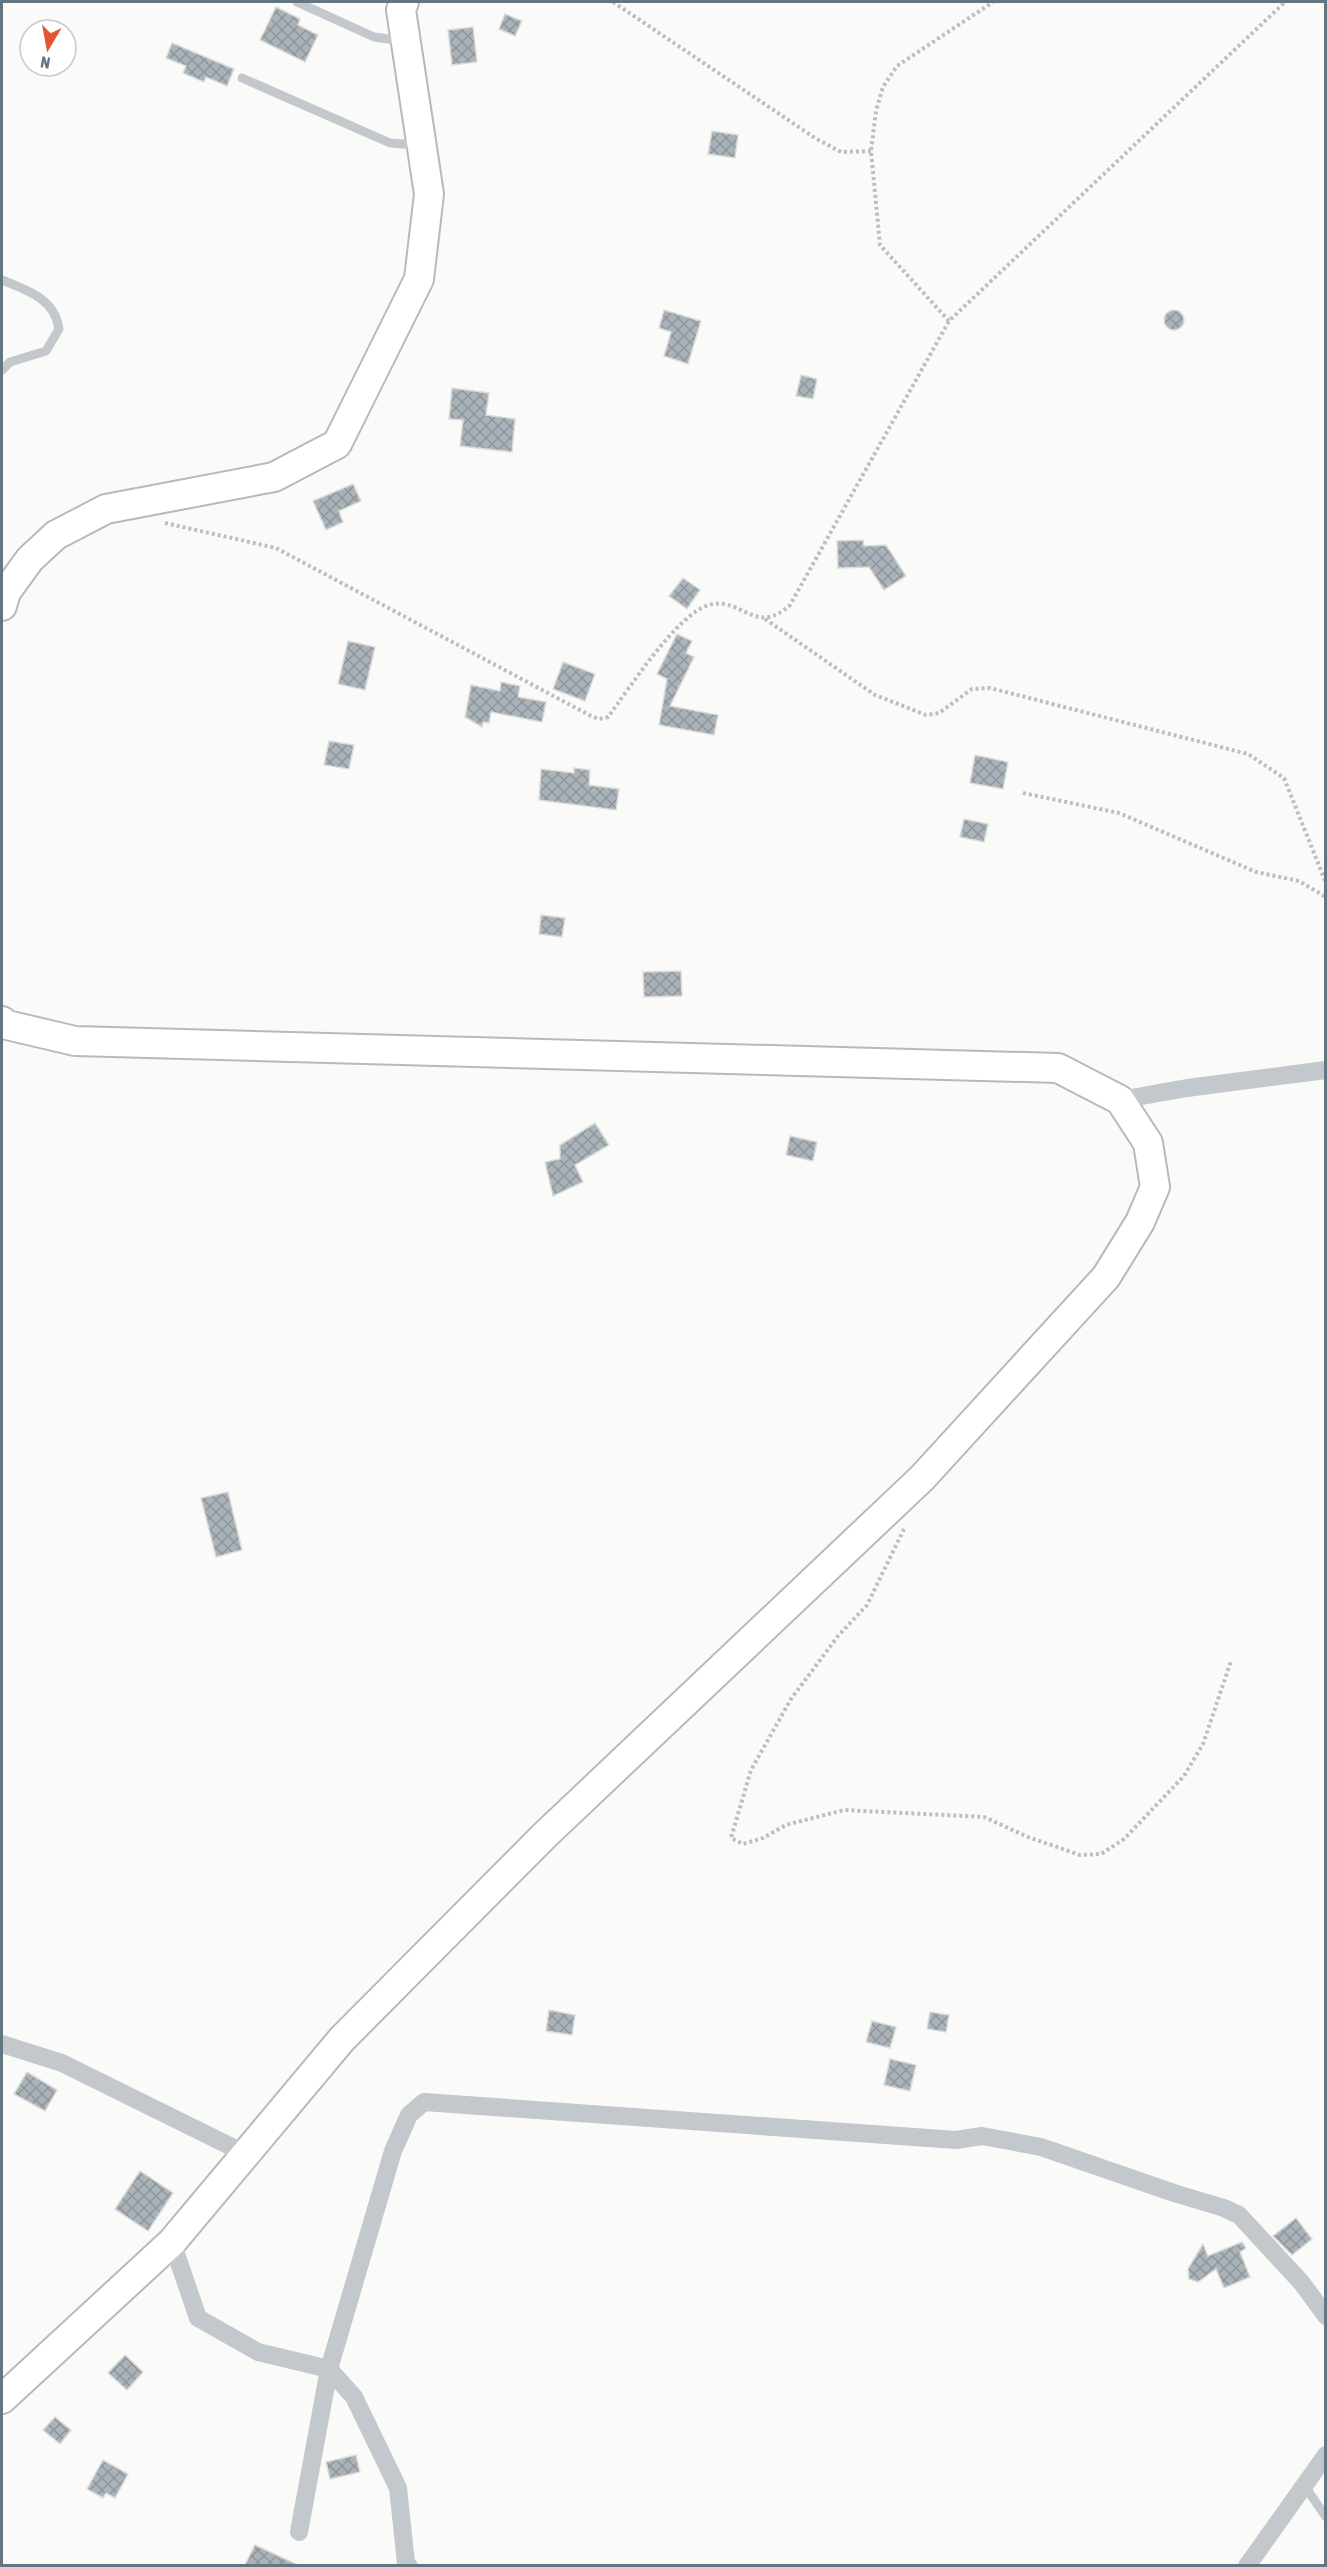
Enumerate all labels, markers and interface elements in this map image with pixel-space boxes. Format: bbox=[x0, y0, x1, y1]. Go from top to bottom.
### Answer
north arrow bbox=[18, 18, 78, 78]
text: N bbox=[39, 53, 52, 72]

